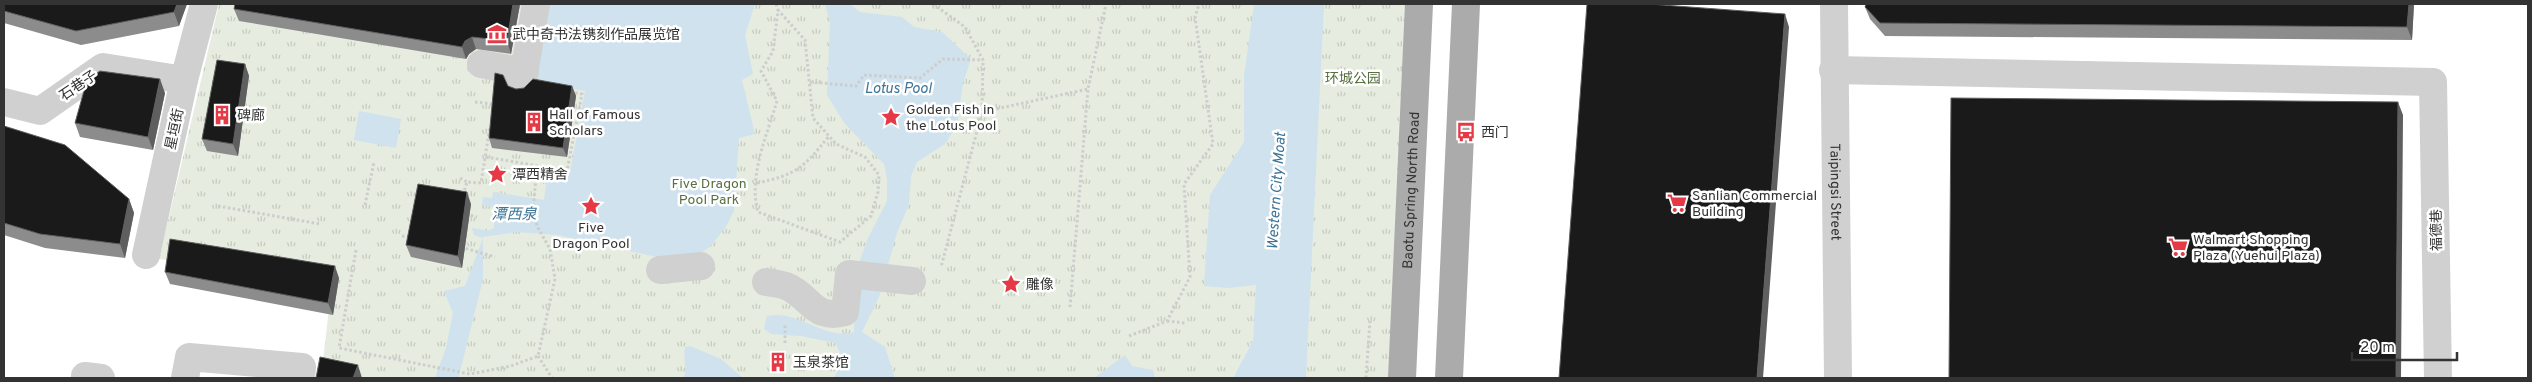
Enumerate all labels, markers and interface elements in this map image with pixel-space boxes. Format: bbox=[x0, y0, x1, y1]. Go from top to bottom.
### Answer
museum icon: 武中奇书法镌刻作品展览馆 bbox=[486, 23, 508, 45]
place label: 武中奇书法镌刻作品展览馆 bbox=[512, 26, 680, 44]
street label: 石巷子 bbox=[57, 67, 101, 105]
park label: 环城公园 bbox=[1325, 71, 1381, 88]
water label: Lotus Pool bbox=[864, 80, 933, 99]
place label: Golden Fish in the Lotus Pool bbox=[906, 102, 996, 135]
building icon: 碑廊 bbox=[211, 104, 233, 126]
place icon: Golden Fish in the Lotus Pool bbox=[880, 106, 902, 128]
street label: 星垣街 bbox=[163, 107, 188, 152]
place label: 碑廊 bbox=[237, 107, 265, 125]
place label: Hall of Famous Scholars bbox=[549, 107, 641, 140]
building icon: Hall of Famous Scholars bbox=[523, 111, 545, 133]
street label: Baotu Spring North Road bbox=[1400, 111, 1424, 269]
bus stop icon: 西门 bbox=[1455, 121, 1477, 143]
place label: 西门 bbox=[1481, 125, 1509, 142]
water label: Western City Moat bbox=[1264, 131, 1291, 250]
street label: Taipingsi Street bbox=[1825, 143, 1844, 241]
place icon: 潭西精舍 bbox=[486, 163, 508, 185]
place label: 潭西精舍 bbox=[512, 166, 568, 184]
park label: Five Dragon Pool Park bbox=[671, 176, 747, 209]
place label: Sanlian Commercial Building bbox=[1692, 188, 1817, 221]
supermarket icon: Sanlian Commercial Building bbox=[1666, 192, 1688, 214]
place icon: Five Dragon Pool bbox=[580, 195, 602, 217]
water label: 潭西泉 bbox=[491, 206, 537, 225]
street label: 福德巷 bbox=[2428, 209, 2446, 251]
place label: Five Dragon Pool bbox=[552, 220, 630, 253]
place label: Walmart Shopping Plaza (Yuehui Plaza) bbox=[2193, 232, 2320, 265]
supermarket icon: Walmart Shopping Plaza (Yuehui Plaza) bbox=[2167, 236, 2189, 258]
place icon: 雕像 bbox=[1000, 273, 1022, 295]
place label: 雕像 bbox=[1026, 277, 1054, 294]
scale bar bbox=[2352, 330, 2457, 362]
text: 20 m bbox=[2360, 339, 2395, 358]
building icon: 玉泉茶馆 bbox=[767, 351, 789, 373]
place label: 玉泉茶馆 bbox=[793, 354, 849, 372]

